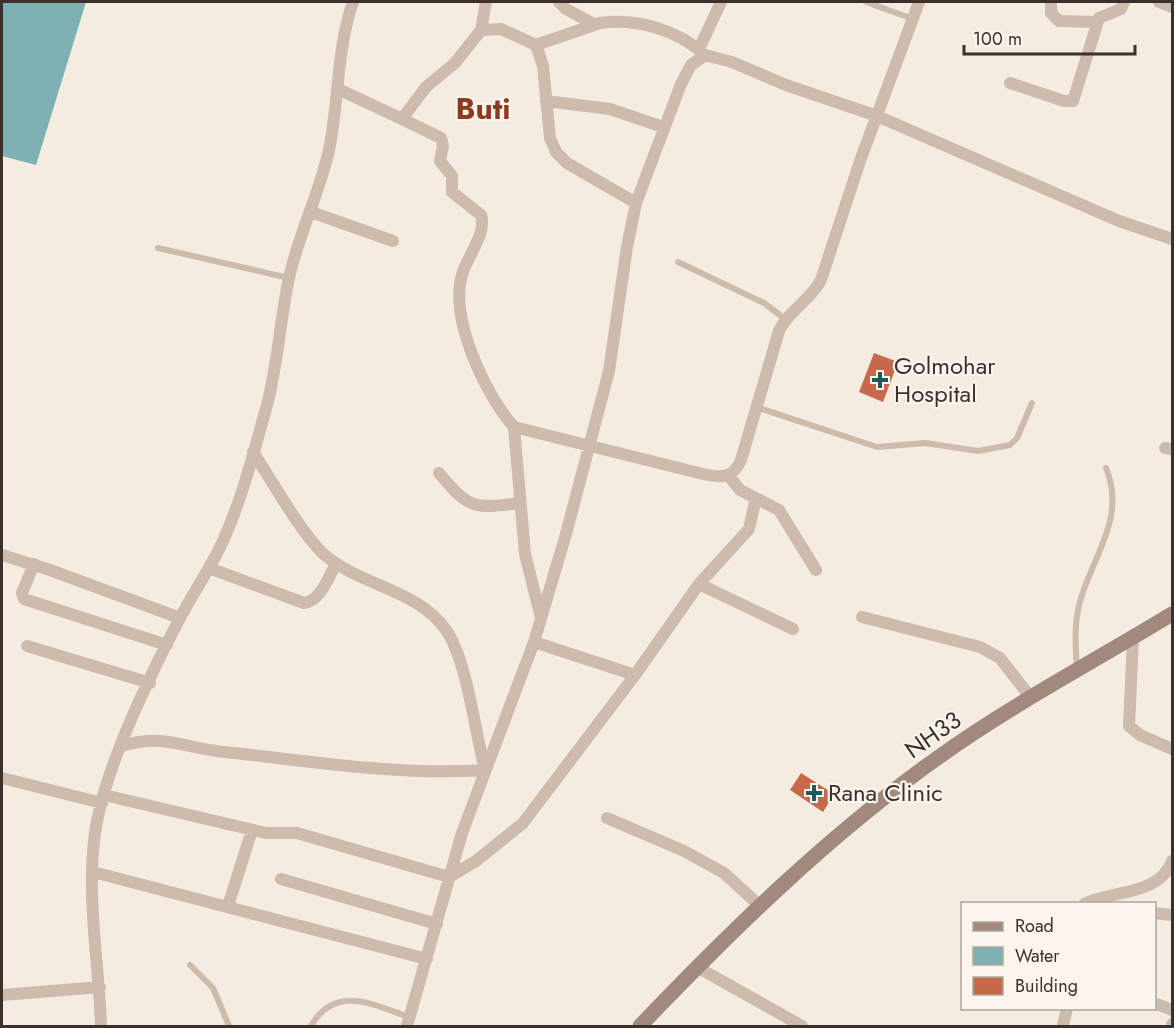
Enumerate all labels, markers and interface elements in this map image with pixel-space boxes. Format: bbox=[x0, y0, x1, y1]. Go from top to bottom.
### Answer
scale bar bbox=[964, 18, 1135, 56]
text: 100 m bbox=[973, 26, 1022, 52]
district label: Buti bbox=[456, 87, 511, 130]
place label: Golmohar Hospital bbox=[894, 348, 996, 411]
marker: Golmohar Hospital bbox=[871, 371, 889, 389]
street label: NH33 bbox=[897, 702, 968, 767]
place label: Rana Clinic bbox=[828, 775, 943, 810]
marker: Rana Clinic bbox=[805, 784, 823, 802]
legend bbox=[961, 902, 1156, 1010]
text: Road bbox=[1015, 913, 1054, 939]
text: Water bbox=[1015, 943, 1060, 969]
text: Building bbox=[1015, 973, 1078, 999]

